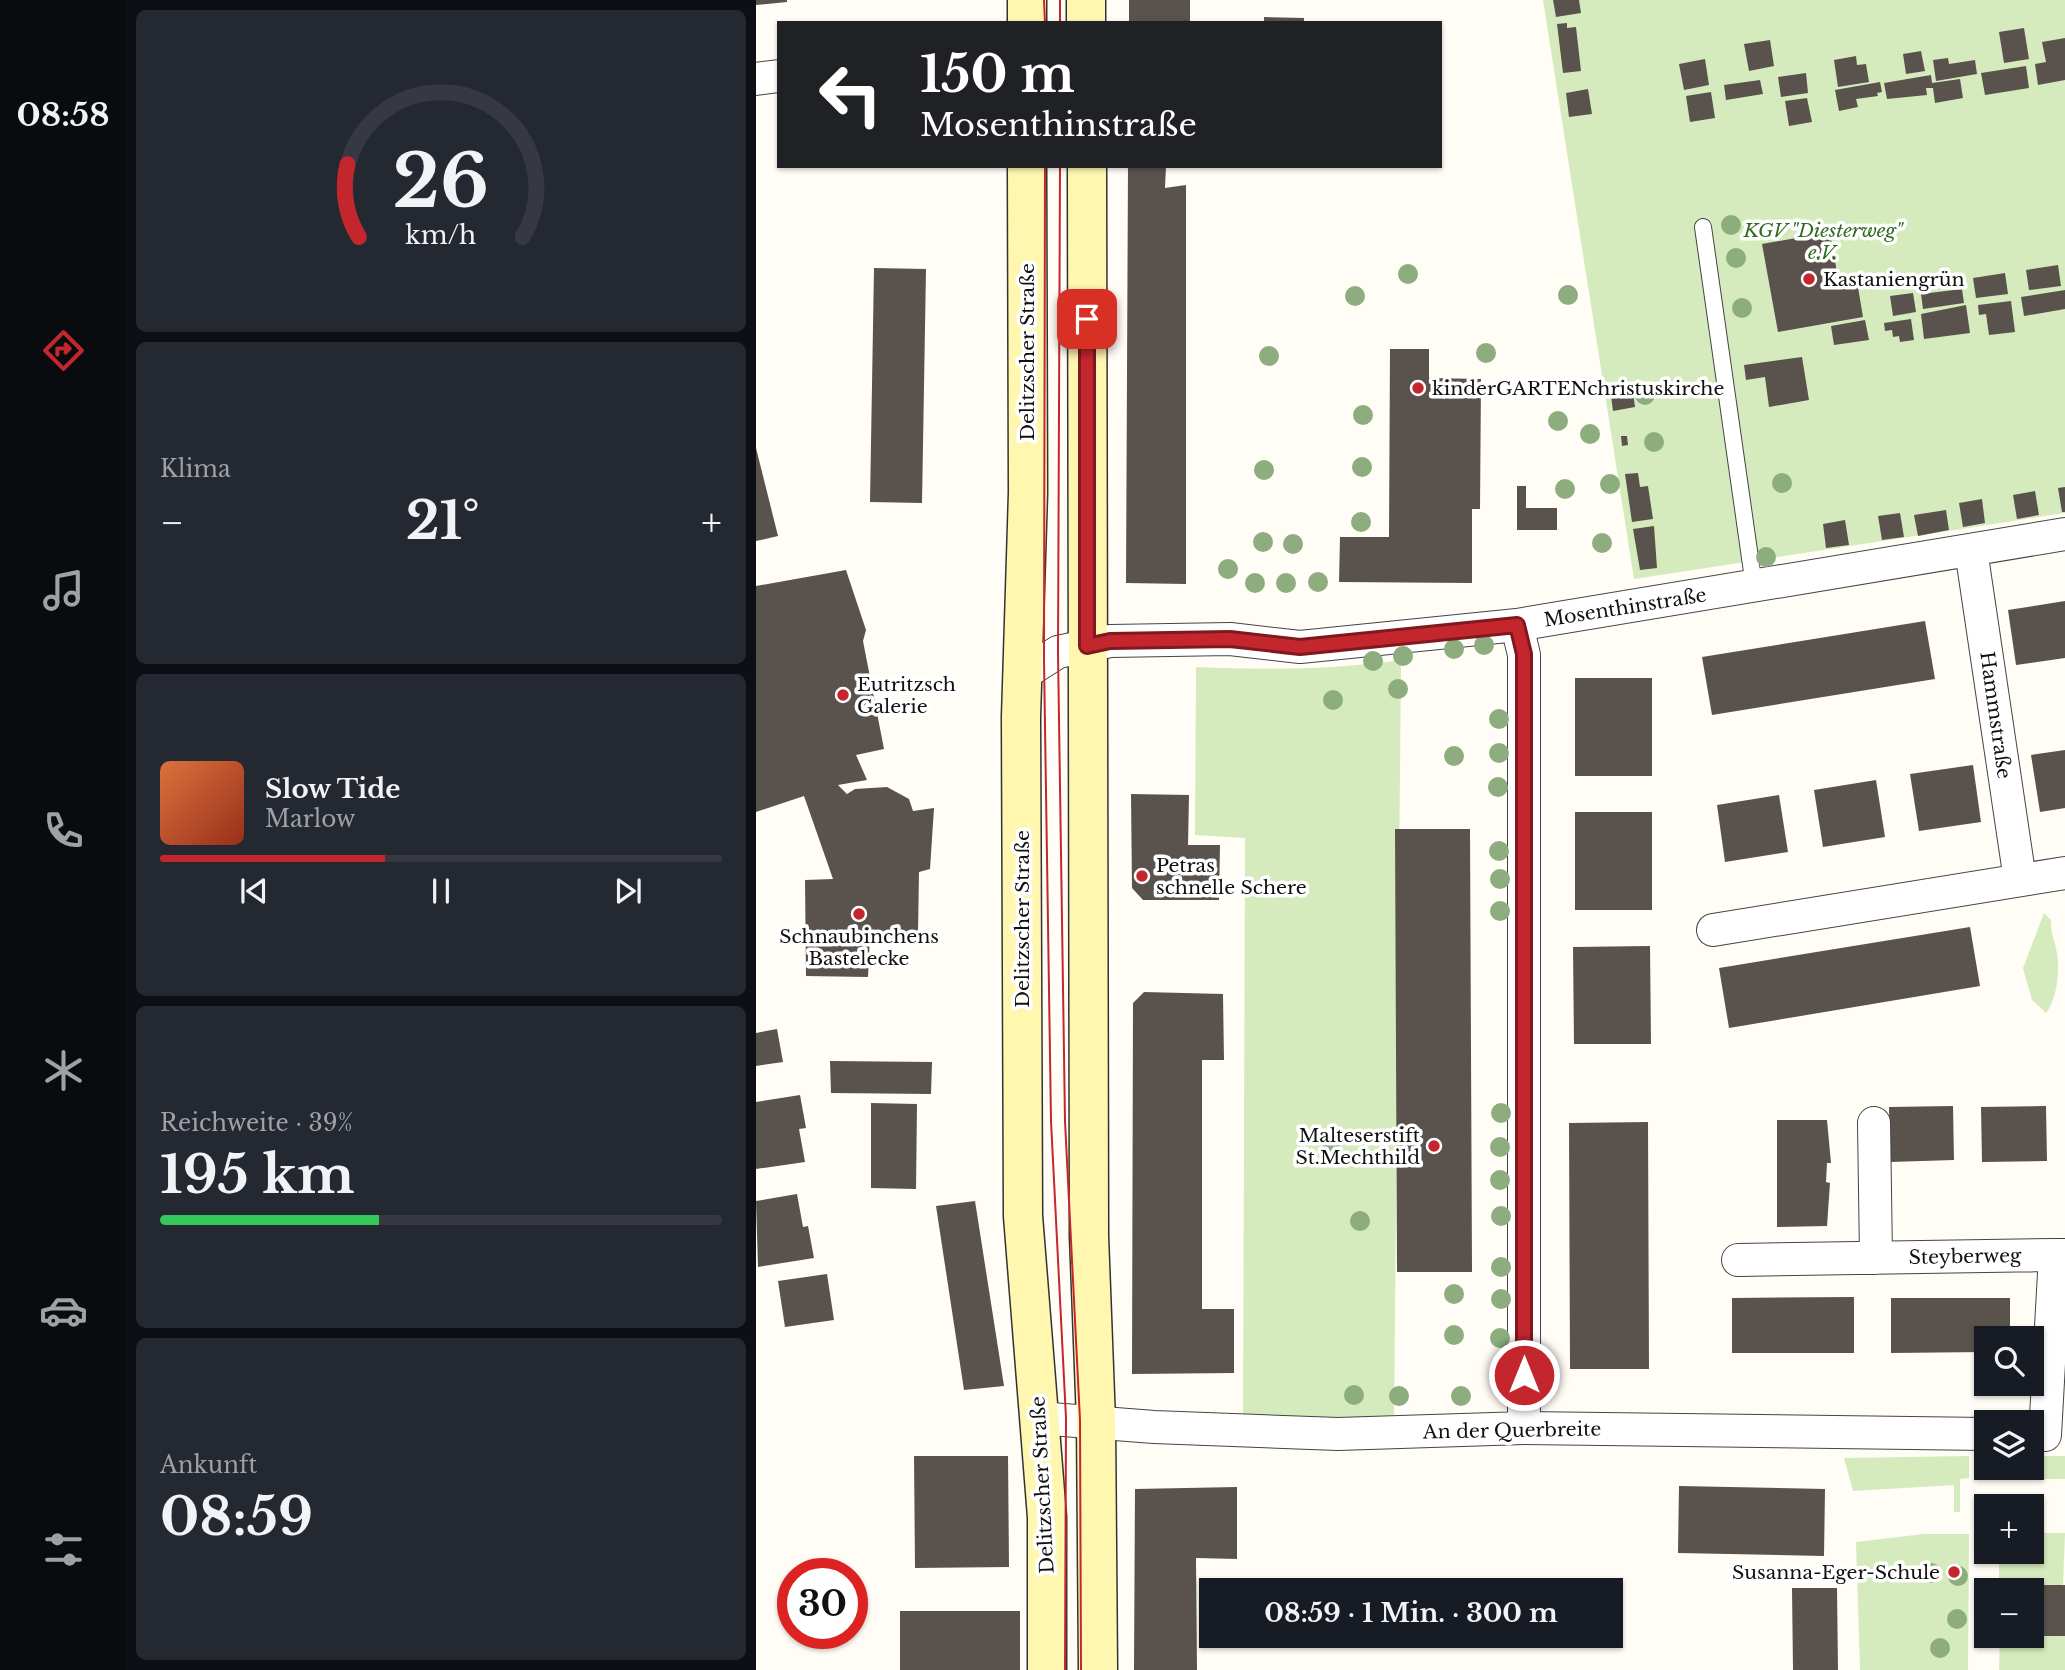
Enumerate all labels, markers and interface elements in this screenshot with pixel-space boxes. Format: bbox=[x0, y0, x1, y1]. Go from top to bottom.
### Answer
text: 150 m bbox=[920, 44, 1075, 105]
icon: left bbox=[805, 49, 896, 140]
text: 08:58 bbox=[17, 95, 109, 135]
text: Mosenthinstraße bbox=[920, 105, 1197, 145]
text: 26 bbox=[393, 136, 489, 227]
park label: KGV "Diesterweg" e.V. bbox=[1742, 219, 1905, 264]
text: km/h bbox=[406, 220, 476, 251]
street label: Delitzscher Straße bbox=[1016, 263, 1039, 441]
place label: Kastaniengrün bbox=[1823, 268, 1964, 291]
marker: Kastaniengrün bbox=[1801, 271, 1817, 287]
pin bbox=[1057, 289, 1117, 349]
icon: arrive bbox=[1068, 300, 1106, 338]
icon: directions bbox=[39, 326, 88, 375]
place label: kinderGARTENchristuskirche bbox=[1432, 377, 1724, 400]
marker: kinderGARTENchristuskirche bbox=[1410, 380, 1426, 396]
text: Klima bbox=[160, 455, 231, 483]
text: 21° bbox=[406, 489, 480, 553]
text: − bbox=[160, 499, 184, 546]
text: + bbox=[701, 499, 722, 546]
icon: music bbox=[39, 566, 88, 615]
street label: Mosenthinstraße bbox=[1542, 583, 1708, 632]
street label: Hammstraße bbox=[1975, 650, 2016, 780]
place label: Eutritzsch Galerie bbox=[857, 673, 956, 718]
marker: Eutritzsch Galerie bbox=[835, 687, 851, 703]
text: Slow Tide bbox=[265, 773, 401, 805]
text: Marlow bbox=[265, 805, 355, 833]
icon: phone bbox=[39, 806, 88, 855]
street label: Delitzscher Straße bbox=[1011, 830, 1034, 1008]
place label: Petras schnelle Schere bbox=[1156, 854, 1307, 899]
marker: Petras schnelle Schere bbox=[1134, 868, 1150, 884]
icon: previous bbox=[235, 872, 273, 910]
icon: pause bbox=[422, 872, 460, 910]
icon: next bbox=[609, 872, 647, 910]
marker: Schnaubinchens Bastelecke bbox=[851, 906, 867, 922]
place label: Schnaubinchens Bastelecke bbox=[779, 925, 939, 970]
icon: climate bbox=[39, 1046, 88, 1095]
text: Reichweite · 39% bbox=[160, 1109, 353, 1137]
place label: Malteserstift St.Mechthild bbox=[1296, 1124, 1421, 1169]
marker: Malteserstift St.Mechthild bbox=[1426, 1138, 1442, 1154]
text: 195 km bbox=[160, 1143, 355, 1207]
street label: Steyberweg bbox=[1908, 1244, 2022, 1269]
icon: car bbox=[39, 1286, 88, 1335]
map controls bbox=[1974, 1326, 2044, 1648]
button: search bbox=[1974, 1326, 2044, 1396]
position arrow bbox=[1487, 1338, 1561, 1412]
street label: Delitzscher Straße bbox=[1026, 1396, 1059, 1574]
button: layers bbox=[1974, 1410, 2044, 1480]
street label: An der Querbreite bbox=[1422, 1417, 1601, 1444]
text: Ankunft bbox=[160, 1451, 257, 1479]
text: 08:59 bbox=[160, 1485, 313, 1549]
button: + bbox=[1974, 1494, 2044, 1564]
icon: filters bbox=[39, 1525, 88, 1574]
speed limit sign: 30 bbox=[777, 1558, 868, 1649]
place label: Susanna-Eger-Schule bbox=[1732, 1561, 1940, 1584]
marker: Susanna-Eger-Schule bbox=[1946, 1564, 1962, 1580]
button: − bbox=[1974, 1578, 2044, 1648]
text: 08:59 · 1 Min. · 300 m bbox=[1264, 1597, 1558, 1629]

